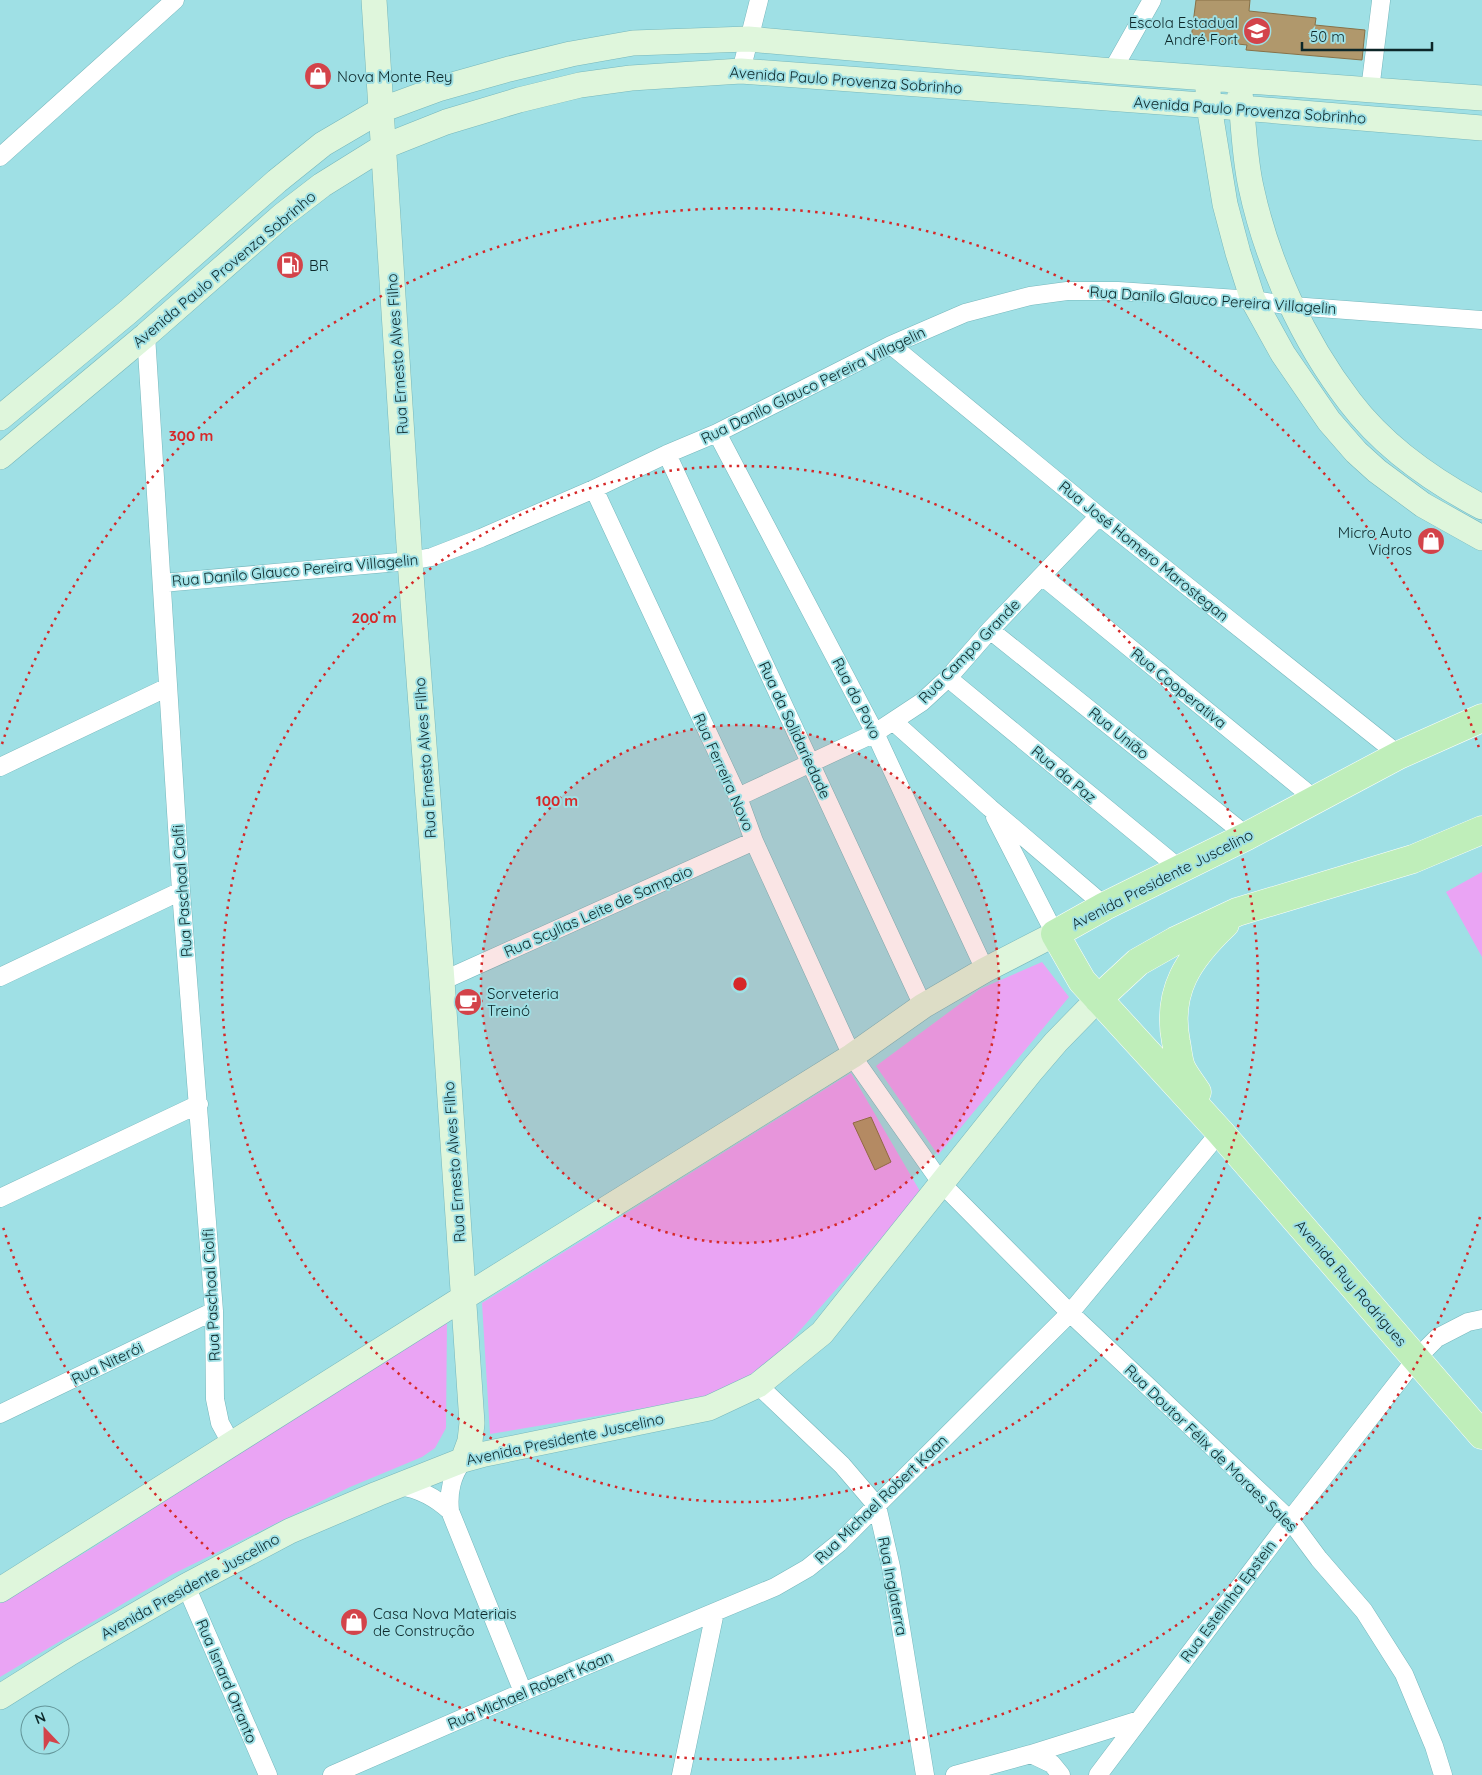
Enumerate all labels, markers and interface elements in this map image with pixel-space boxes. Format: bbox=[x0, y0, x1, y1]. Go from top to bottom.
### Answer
place label: Escola Estadual André Fort bbox=[1129, 13, 1238, 49]
school or university icon: Escola Estadual André Fort bbox=[1242, 16, 1272, 46]
scale bar bbox=[1302, 20, 1432, 52]
text: 50 m bbox=[1310, 27, 1345, 46]
shop icon: Nova Monte Rey bbox=[303, 61, 333, 91]
street label: Avenida Paulo Provenza Sobrinho bbox=[729, 62, 963, 98]
place label: Nova Monte Rey bbox=[337, 67, 453, 86]
street label: Avenida Paulo Provenza Sobrinho bbox=[1133, 92, 1367, 128]
street label: Avenida Paulo Provenza Sobrinho bbox=[129, 187, 319, 351]
fuel station icon: BR bbox=[275, 250, 305, 280]
place label: BR bbox=[309, 256, 329, 275]
street label: Rua Ernesto Alves Filho bbox=[382, 273, 412, 435]
street label: Rua Danilo Glauco Pereira Villagelin bbox=[1089, 282, 1337, 318]
street label: Rua Danilo Glauco Pereira Villagelin bbox=[698, 322, 928, 448]
text: 300 m bbox=[169, 426, 213, 445]
street label: Rua José Homero Marostegan bbox=[1055, 477, 1233, 625]
place label: Micro Auto Vidros bbox=[1338, 523, 1412, 559]
shop icon: Micro Auto Vidros bbox=[1416, 526, 1446, 556]
street label: Rua Danilo Glauco Pereira Villagelin bbox=[171, 550, 419, 590]
street label: Rua Campo Grande bbox=[914, 595, 1024, 707]
text: 200 m bbox=[352, 608, 397, 627]
street label: Rua Cooperativa bbox=[1128, 644, 1230, 732]
street label: Rua do Povo bbox=[828, 654, 886, 742]
street label: Rua da Solidariedade bbox=[755, 658, 835, 802]
street label: Rua Ernesto Alves Filho bbox=[410, 677, 440, 839]
street label: Rua União bbox=[1085, 703, 1153, 763]
street label: Rua Ferreira Novo bbox=[690, 710, 758, 834]
street label: Rua da Paz bbox=[1028, 741, 1100, 807]
text: 100 m bbox=[536, 791, 578, 810]
street label: Rua Paschoal Ciolfi bbox=[168, 824, 196, 958]
street label: Avenida Presidente Juscelino bbox=[1068, 825, 1256, 933]
street label: Rua Scyllas Leite de Sampaio bbox=[501, 861, 695, 961]
centre of rings bbox=[731, 975, 749, 993]
place label: Sorveteria Treinó bbox=[487, 984, 559, 1020]
cafe icon: Sorveteria Treinó bbox=[453, 987, 483, 1017]
street label: Rua Ernesto Alves Filho bbox=[439, 1081, 469, 1243]
street label: Avenida Ruy Rodrigues bbox=[1291, 1216, 1411, 1350]
street label: Rua Paschoal Ciolfi bbox=[198, 1228, 224, 1362]
street label: Rua Niterói bbox=[68, 1338, 146, 1388]
street label: Rua Doutor Félix de Moraes Sales bbox=[1121, 1360, 1301, 1536]
street label: Avenida Presidente Juscelino bbox=[464, 1409, 666, 1469]
street label: Rua Michael Robert Kaan bbox=[811, 1431, 951, 1567]
street label: Avenida Presidente Juscelino bbox=[97, 1529, 283, 1643]
street label: Rua Inglaterra bbox=[874, 1535, 912, 1637]
street label: Rua Estelinha Epstein bbox=[1176, 1536, 1280, 1666]
place label: Casa Nova Materiais de Construção bbox=[373, 1604, 517, 1640]
shop icon: Casa Nova Materiais de Construção bbox=[339, 1607, 369, 1637]
street label: Rua Isnard Otranto bbox=[192, 1616, 262, 1746]
street label: Rua Michael Robert Kaan bbox=[445, 1647, 615, 1733]
north arrow bbox=[20, 1705, 70, 1755]
text: N bbox=[32, 1708, 48, 1728]

